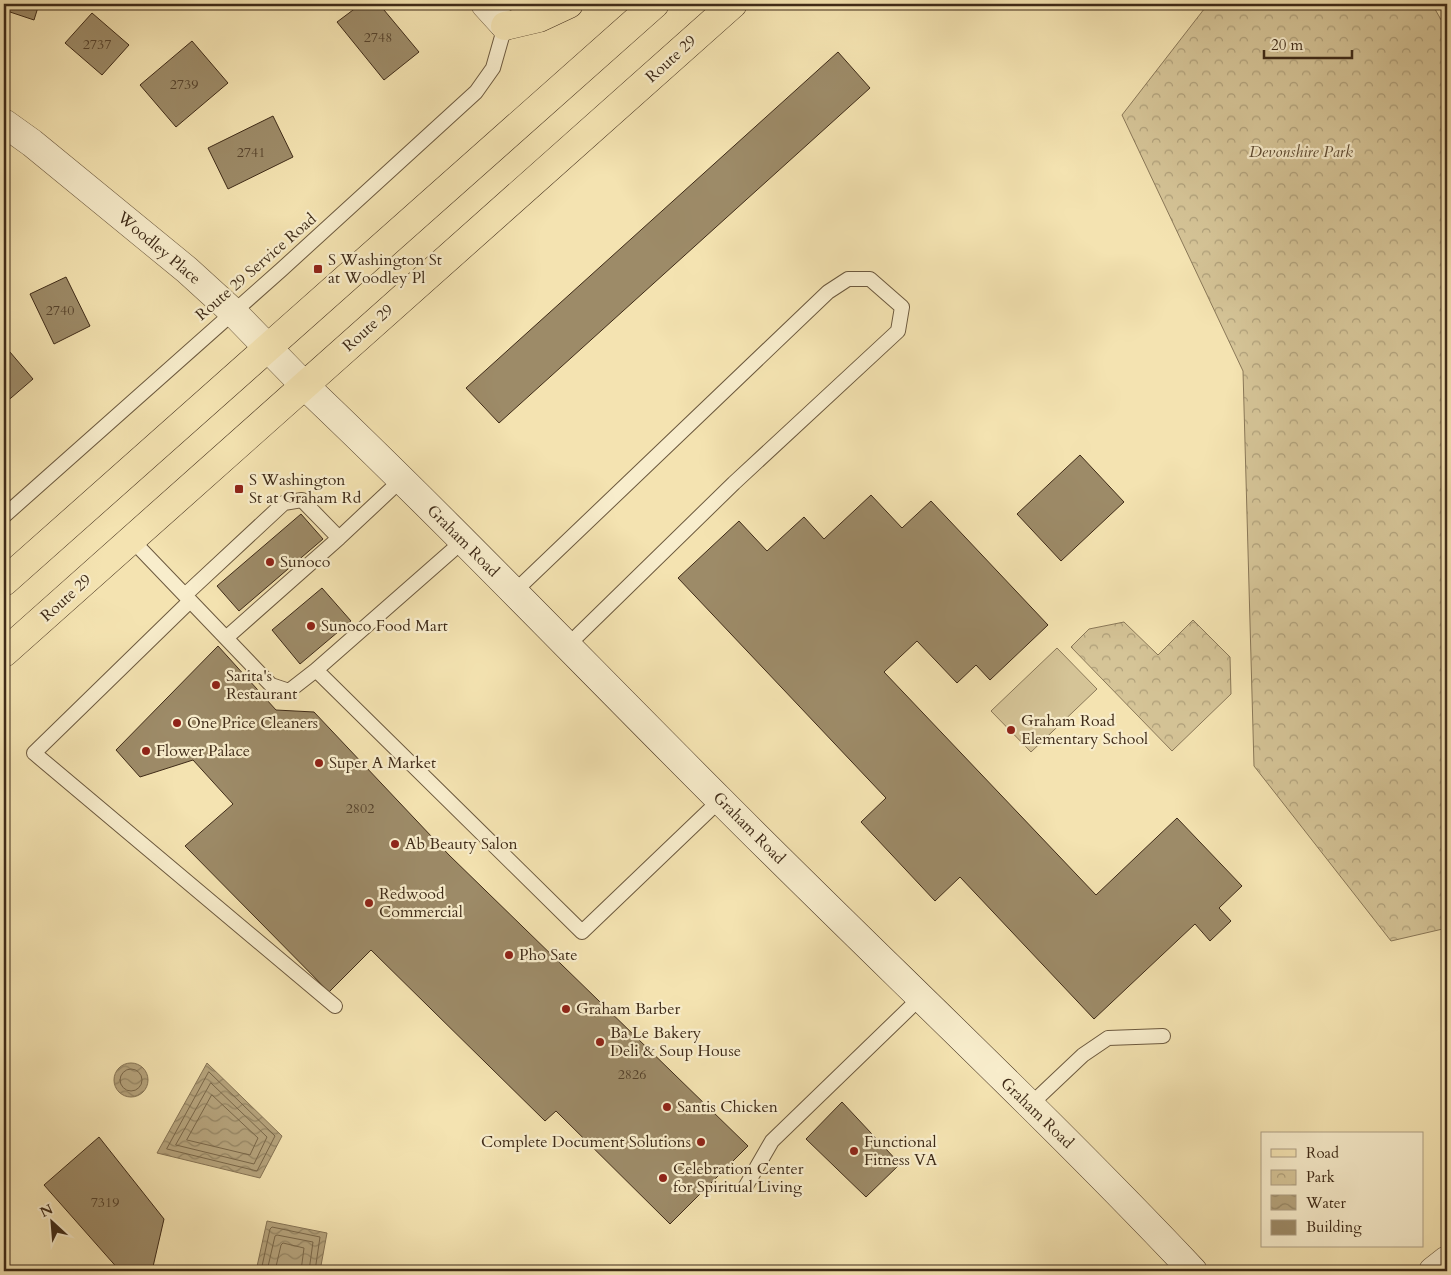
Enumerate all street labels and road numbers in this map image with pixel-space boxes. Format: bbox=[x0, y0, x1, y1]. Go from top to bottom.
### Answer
street label: Route 29 bbox=[641, 30, 701, 88]
street label: Woodley Place bbox=[112, 206, 205, 289]
street label: Route 29 Service Road bbox=[191, 208, 322, 326]
street label: Route 29 bbox=[338, 299, 398, 357]
street label: Graham Road bbox=[422, 500, 504, 582]
street label: Route 29 bbox=[36, 569, 96, 627]
street label: Graham Road bbox=[708, 787, 790, 869]
street label: Graham Road bbox=[996, 1072, 1079, 1154]

